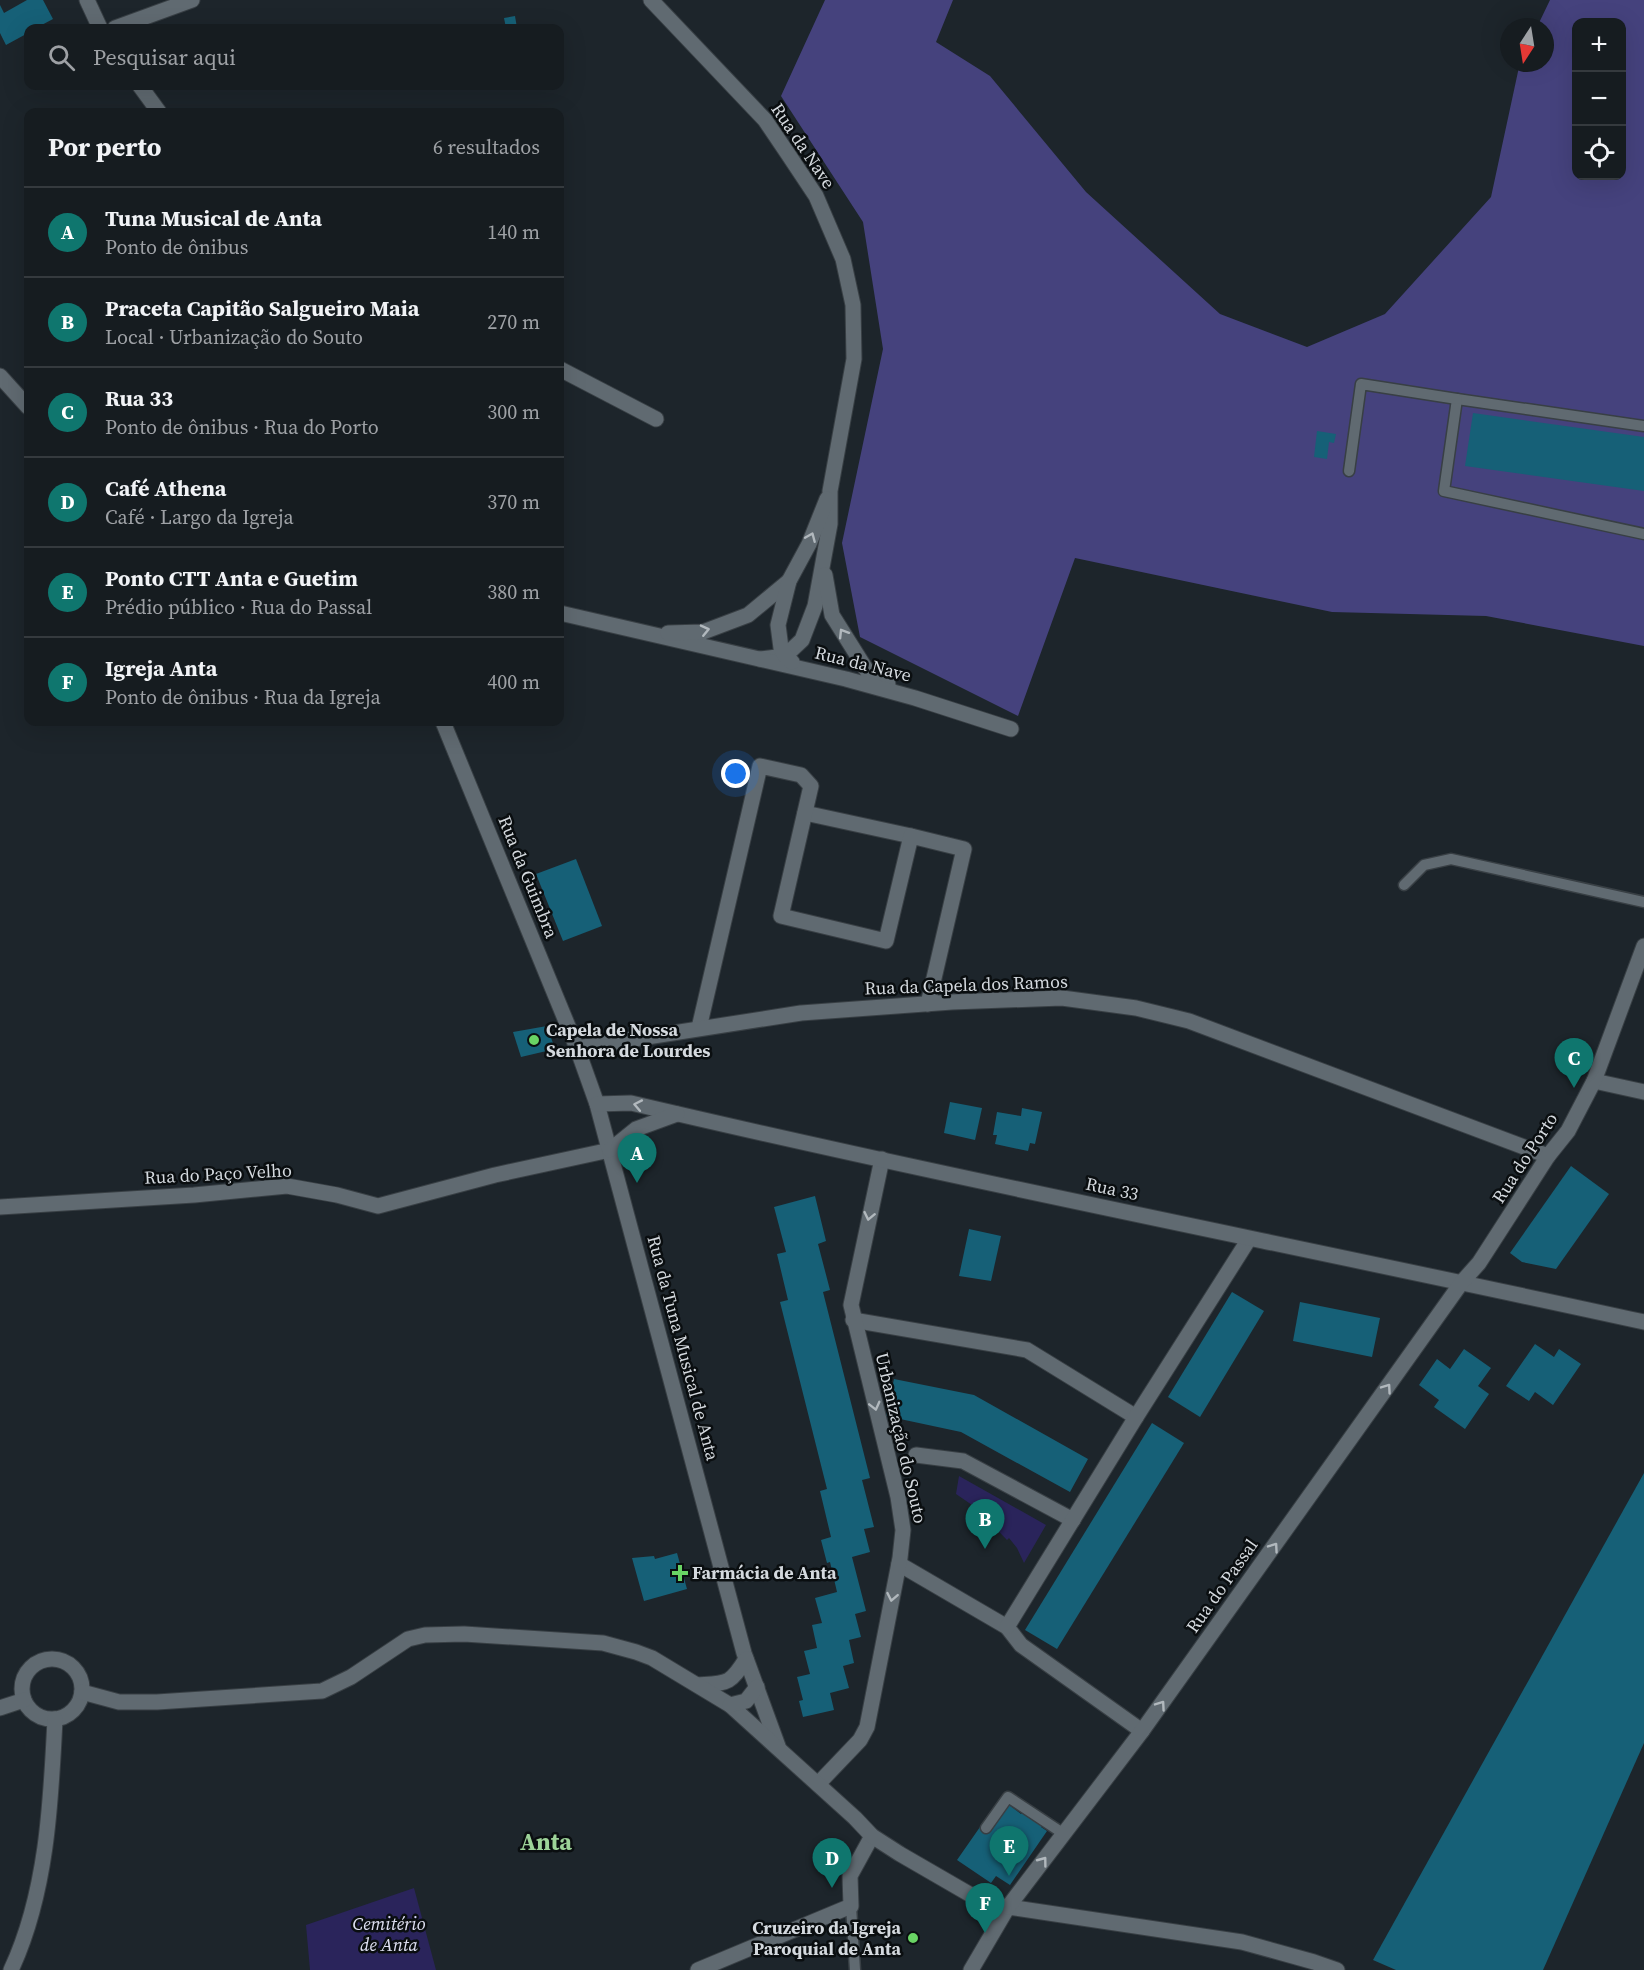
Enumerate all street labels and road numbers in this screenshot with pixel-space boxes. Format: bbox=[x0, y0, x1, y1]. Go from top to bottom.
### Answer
street label: Rua da Nave bbox=[766, 98, 841, 194]
street label: Rua da Nave bbox=[812, 639, 914, 688]
street label: Rua da Guimbra bbox=[493, 812, 565, 943]
street label: Rua da Capela dos Ramos bbox=[864, 968, 1068, 1001]
street label: Rua do Porto bbox=[1486, 1107, 1563, 1208]
street label: Rua do Paço Velho bbox=[144, 1157, 292, 1190]
street label: Rua 33 bbox=[1083, 1171, 1141, 1206]
street label: Rua da Tuna Musical de Anta bbox=[641, 1233, 726, 1464]
street label: Urbanização do Souto bbox=[870, 1350, 933, 1526]
street label: Rua do Passal bbox=[1180, 1534, 1263, 1638]

